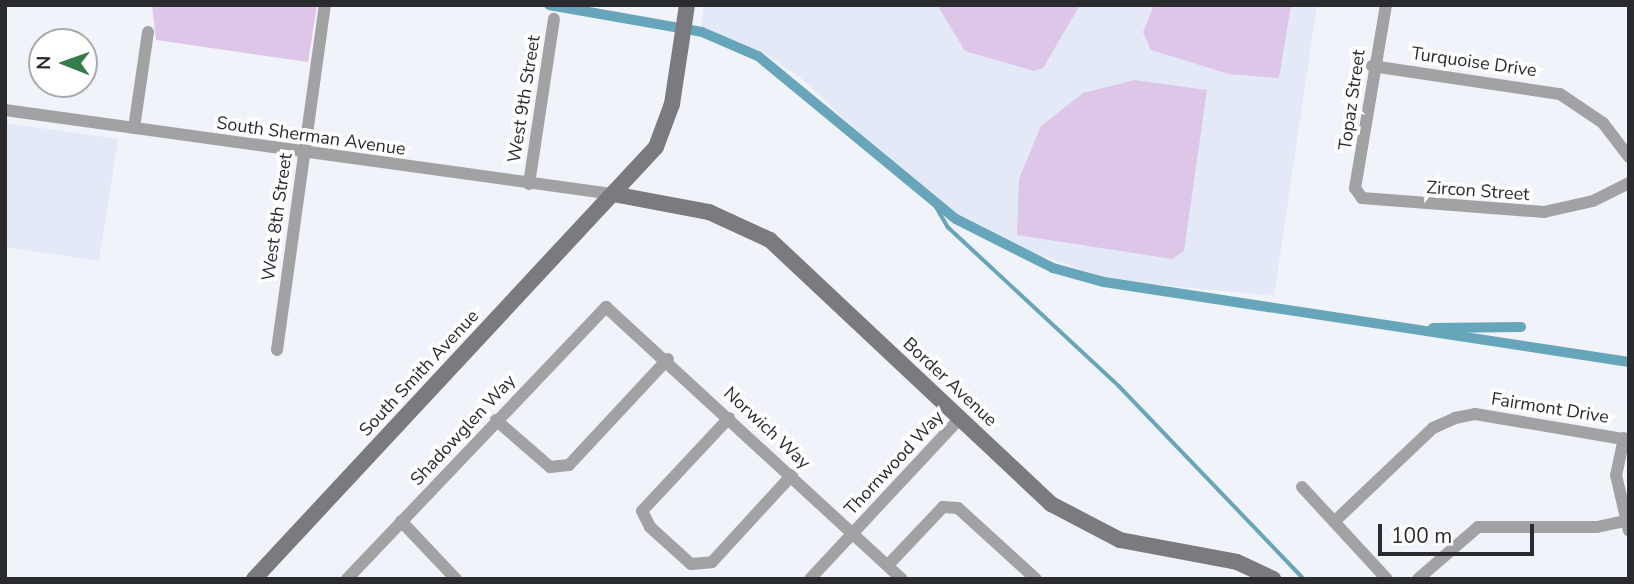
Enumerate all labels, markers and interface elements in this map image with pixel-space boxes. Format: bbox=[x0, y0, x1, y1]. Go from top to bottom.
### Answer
north arrow bbox=[28, 28, 98, 98]
street label: West 9th Street bbox=[503, 34, 545, 164]
street label: Turquoise Drive bbox=[1410, 43, 1538, 81]
street label: Topaz Street bbox=[1334, 48, 1370, 152]
text: N bbox=[31, 55, 57, 70]
street label: South Sherman Avenue bbox=[215, 112, 407, 160]
street label: West 8th Street bbox=[257, 152, 297, 282]
street label: Zircon Street bbox=[1426, 177, 1530, 205]
street label: South Smith Avenue bbox=[355, 305, 483, 441]
street label: Border Avenue bbox=[898, 333, 1002, 431]
street label: Shadowglen Way bbox=[406, 370, 520, 490]
street label: Norwich Way bbox=[719, 382, 815, 474]
street label: Fairmont Drive bbox=[1490, 388, 1610, 428]
street label: Thornwood Way bbox=[840, 406, 948, 520]
scale bar bbox=[1382, 510, 1538, 554]
text: 100 m bbox=[1391, 522, 1452, 550]

